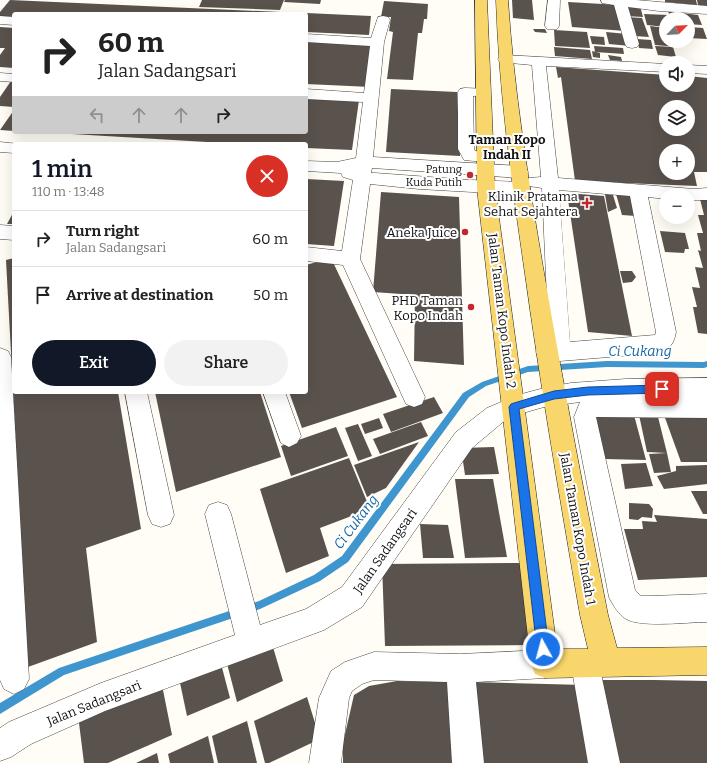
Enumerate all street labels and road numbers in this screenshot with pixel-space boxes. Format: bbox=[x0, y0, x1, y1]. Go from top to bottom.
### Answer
street label: Jalan Taman Kopo Indah 2 bbox=[485, 232, 519, 389]
street label: Jalan Taman Kopo Indah 1 bbox=[557, 451, 599, 607]
street label: Jalan Sadangsari bbox=[350, 506, 420, 597]
street label: Jalan Sadangsari bbox=[44, 677, 143, 729]

